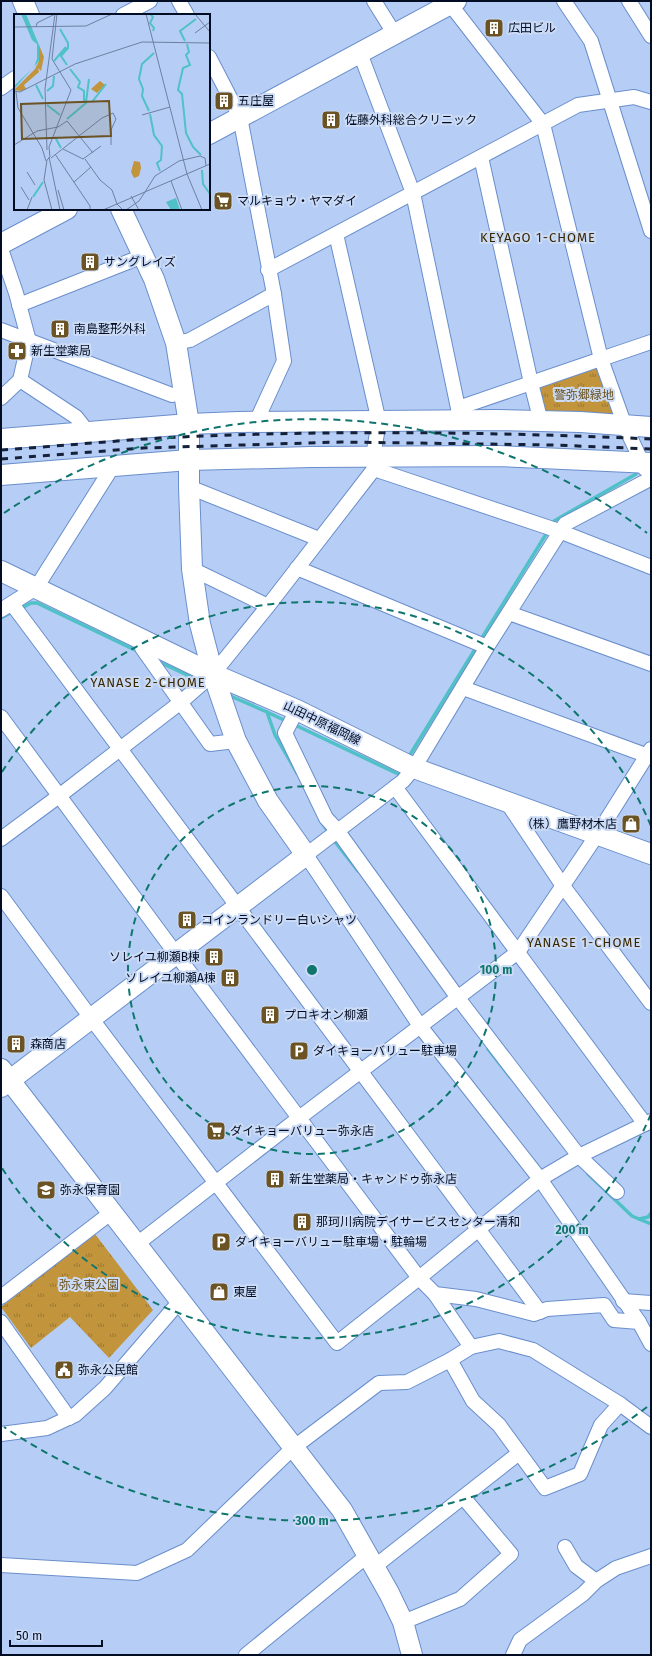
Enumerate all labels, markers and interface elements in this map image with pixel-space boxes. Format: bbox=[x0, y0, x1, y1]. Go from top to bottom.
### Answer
inset map bbox=[14, 14, 210, 210]
building icon: 広田ビル bbox=[483, 17, 505, 39]
place label: 広田ビル bbox=[508, 21, 556, 35]
building icon: 五庄屋 bbox=[213, 90, 235, 112]
place label: 五庄屋 bbox=[238, 94, 274, 108]
building icon: 佐藤外科総合クリニック bbox=[320, 109, 342, 131]
place label: 佐藤外科総合クリニック bbox=[345, 113, 477, 127]
supermarket icon: マルキョウ・ヤマダイ bbox=[212, 190, 234, 212]
place label: マルキョウ・ヤマダイ bbox=[237, 194, 357, 208]
district label: KEYAGO 1-CHOME bbox=[480, 230, 596, 245]
building icon: サングレイズ bbox=[79, 251, 101, 273]
place label: サングレイズ bbox=[104, 255, 176, 269]
building icon: 南島整形外科 bbox=[49, 318, 71, 340]
place label: 南島整形外科 bbox=[74, 322, 146, 336]
pharmacy icon: 新生堂薬局 bbox=[6, 340, 28, 362]
place label: 新生堂薬局 bbox=[31, 344, 91, 358]
park label: 警弥郷緑地 bbox=[554, 388, 614, 402]
district label: YANASE 2-CHOME bbox=[90, 675, 206, 690]
street label: 山田中原福岡線 bbox=[281, 698, 363, 748]
shop icon: （株）鷹野材木店 bbox=[620, 813, 642, 835]
place label: （株）鷹野材木店 bbox=[521, 817, 617, 831]
building icon: コインランドリー白いシャツ bbox=[176, 909, 198, 931]
place label: コインランドリー白いシャツ bbox=[201, 913, 357, 927]
district label: YANASE 1-CHOME bbox=[527, 935, 641, 950]
building icon: ソレイユ柳瀬B棟 bbox=[203, 946, 225, 968]
place label: ソレイユ柳瀬B棟 bbox=[109, 950, 200, 964]
centre of rings bbox=[305, 963, 319, 977]
text: 100 m bbox=[480, 963, 512, 977]
building icon: ソレイユ柳瀬A棟 bbox=[219, 967, 241, 989]
place label: ソレイユ柳瀬A棟 bbox=[125, 971, 216, 985]
building icon: プロキオン柳瀬 bbox=[259, 1004, 281, 1026]
place label: プロキオン柳瀬 bbox=[284, 1008, 368, 1022]
building icon: 森商店 bbox=[5, 1033, 27, 1055]
place label: 森商店 bbox=[30, 1037, 66, 1051]
parking icon: ダイキョーバリュー駐車場 bbox=[288, 1040, 310, 1062]
place label: ダイキョーバリュー駐車場 bbox=[313, 1044, 457, 1058]
supermarket icon: ダイキョーバリュー弥永店 bbox=[205, 1120, 227, 1142]
place label: ダイキョーバリュー弥永店 bbox=[230, 1124, 374, 1138]
building icon: 新生堂薬局・キャンドゥ弥永店 bbox=[264, 1168, 286, 1190]
place label: 新生堂薬局・キャンドゥ弥永店 bbox=[289, 1172, 457, 1186]
school or university icon: 弥永保育園 bbox=[35, 1179, 57, 1201]
place label: 弥永保育園 bbox=[60, 1183, 120, 1197]
building icon: 那珂川病院デイサービスセンター清和 bbox=[291, 1211, 313, 1233]
place label: 那珂川病院デイサービスセンター清和 bbox=[316, 1215, 520, 1229]
text: 200 m bbox=[555, 1223, 589, 1237]
parking icon: ダイキョーバリュー駐車場・駐輪場 bbox=[210, 1231, 232, 1253]
place label: ダイキョーバリュー駐車場・駐輪場 bbox=[235, 1235, 427, 1249]
park label: 弥永東公園 bbox=[59, 1278, 119, 1292]
shop icon: 東屋 bbox=[208, 1281, 230, 1303]
place label: 東屋 bbox=[233, 1285, 257, 1299]
public building icon: 弥永公民館 bbox=[53, 1359, 75, 1381]
place label: 弥永公民館 bbox=[78, 1363, 138, 1377]
text: 300 m bbox=[294, 1514, 329, 1528]
scale bar bbox=[10, 1622, 102, 1648]
text: 50 m bbox=[16, 1629, 42, 1643]

